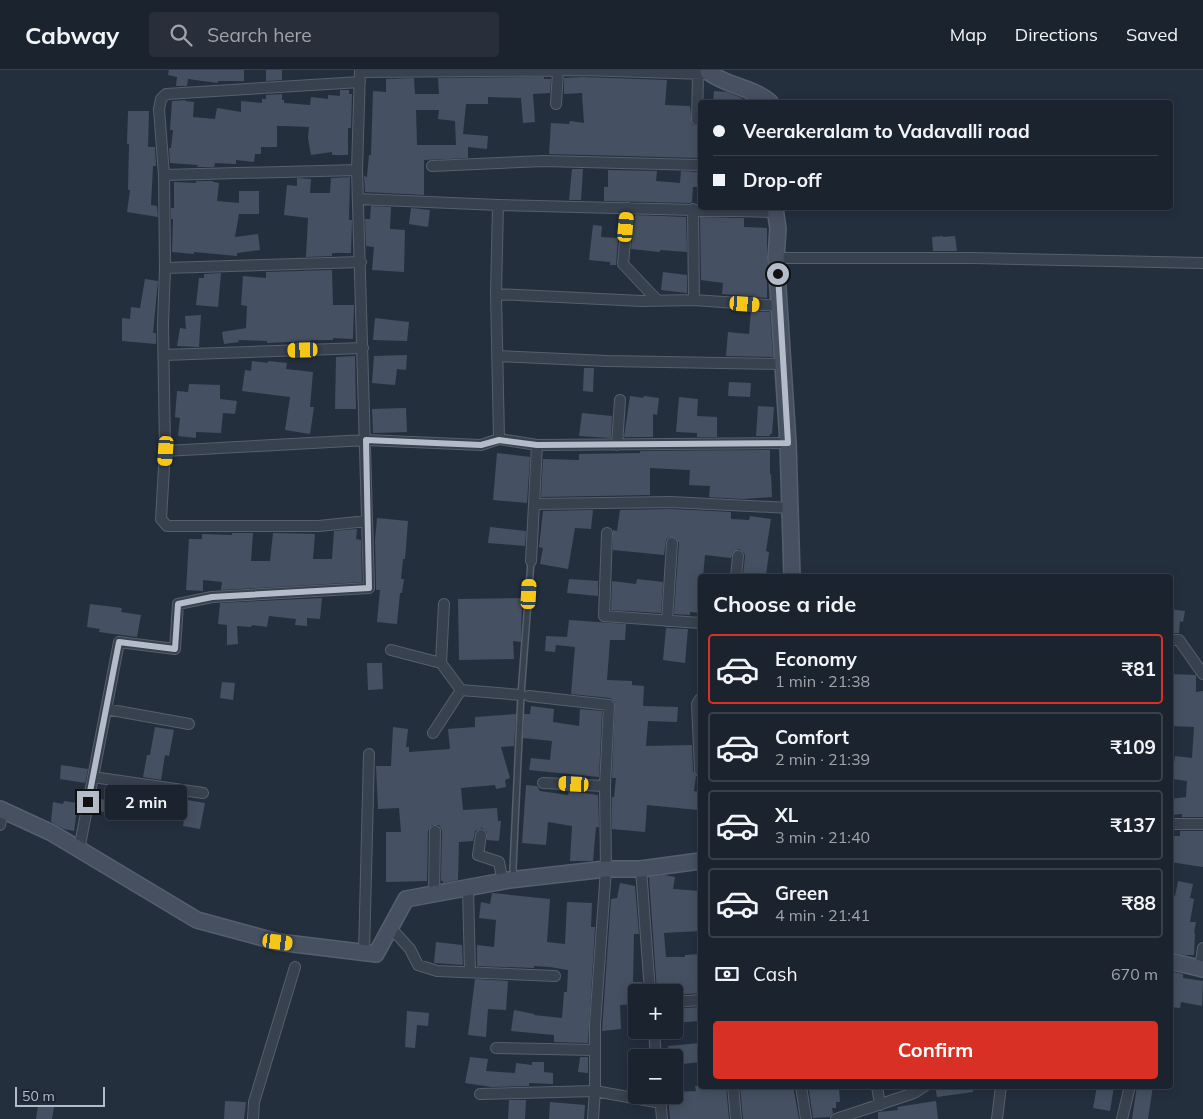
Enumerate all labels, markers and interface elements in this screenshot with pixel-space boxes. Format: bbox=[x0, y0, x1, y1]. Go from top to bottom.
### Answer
search box bbox=[149, 12, 499, 57]
text: Cabway bbox=[25, 20, 119, 50]
icon: search bbox=[167, 21, 195, 49]
text: Search here bbox=[207, 23, 312, 47]
text: Map bbox=[950, 23, 987, 46]
text: Directions bbox=[1015, 23, 1098, 46]
text: Saved bbox=[1126, 23, 1178, 46]
text: Veerakeralam to Vadavalli road bbox=[743, 119, 1030, 143]
text: Drop-off bbox=[743, 168, 821, 192]
car bbox=[617, 211, 634, 243]
route start bbox=[767, 263, 789, 285]
car bbox=[729, 295, 760, 313]
car bbox=[287, 342, 318, 358]
car bbox=[157, 436, 174, 466]
car bbox=[520, 579, 537, 609]
text: Choose a ride bbox=[713, 590, 856, 618]
icon: car bbox=[715, 647, 760, 692]
text: Economy bbox=[775, 647, 857, 671]
text: ₹81 bbox=[1122, 657, 1156, 681]
text: 1 min · 21:38 bbox=[775, 671, 870, 691]
icon: car bbox=[715, 725, 760, 770]
text: Comfort bbox=[775, 725, 849, 749]
text: ₹109 bbox=[1110, 735, 1156, 759]
text: 2 min · 21:39 bbox=[775, 749, 870, 769]
car bbox=[558, 776, 589, 792]
callout: 2 min bbox=[106, 784, 188, 820]
route end bbox=[77, 791, 99, 813]
text: 2 min bbox=[125, 792, 167, 812]
icon: car bbox=[715, 803, 760, 848]
text: XL bbox=[775, 803, 798, 827]
text: ₹137 bbox=[1110, 813, 1156, 837]
text: 3 min · 21:40 bbox=[775, 827, 870, 847]
icon: car bbox=[715, 881, 760, 926]
text: Green bbox=[775, 881, 829, 905]
text: ₹88 bbox=[1122, 891, 1156, 915]
text: 4 min · 21:41 bbox=[775, 905, 870, 925]
car bbox=[262, 933, 293, 951]
icon: cash bbox=[713, 960, 741, 988]
text: Cash bbox=[753, 962, 798, 986]
text: 670 m bbox=[1111, 964, 1158, 984]
map controls bbox=[628, 984, 683, 1104]
button: + bbox=[628, 984, 683, 1039]
button: Confirm bbox=[713, 1021, 1158, 1079]
button: − bbox=[628, 1049, 683, 1104]
scale bar bbox=[15, 1084, 105, 1107]
text: 50 m bbox=[22, 1087, 55, 1105]

